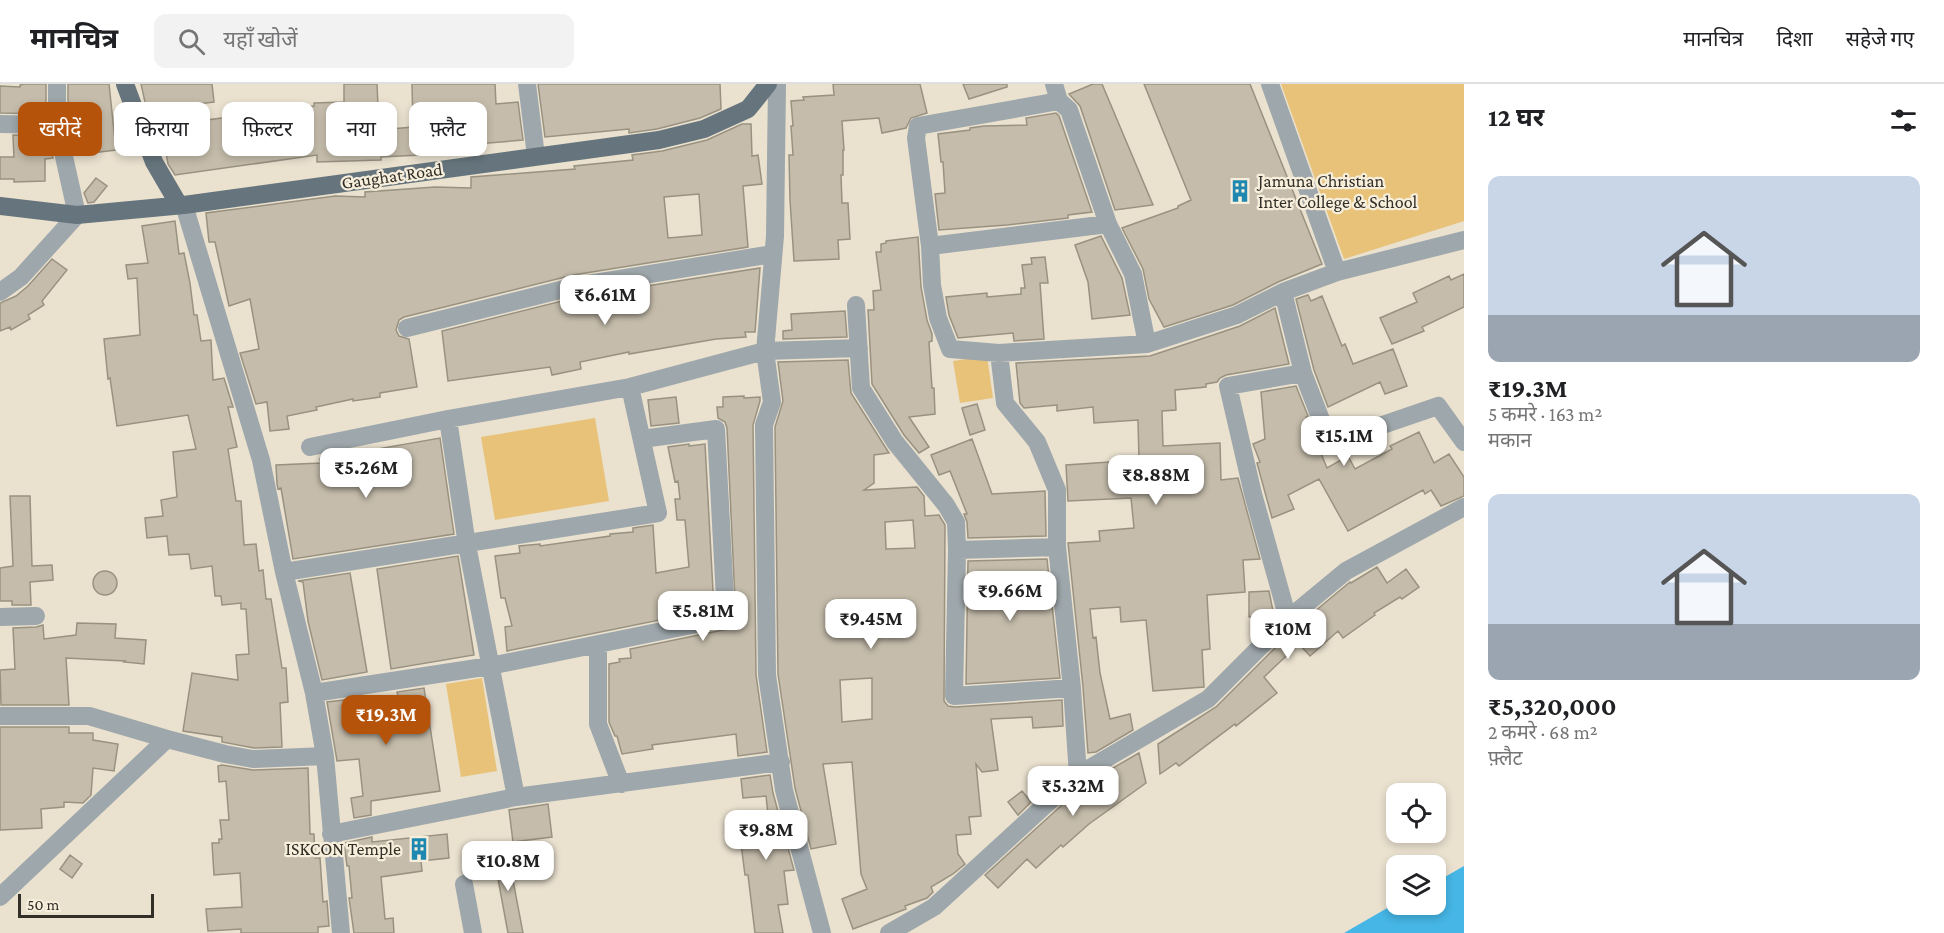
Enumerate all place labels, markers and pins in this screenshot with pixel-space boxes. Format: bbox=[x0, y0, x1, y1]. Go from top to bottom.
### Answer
place label: Jamuna Christian Inter College & School bbox=[1256, 171, 1418, 212]
building icon: Jamuna Christian Inter College & School bbox=[1227, 178, 1253, 204]
pin: ₹6.61M bbox=[556, 275, 654, 326]
pin: ₹15.1M bbox=[1295, 416, 1393, 467]
pin: ₹5.26M bbox=[317, 448, 415, 499]
pin: ₹8.88M bbox=[1107, 455, 1205, 506]
pin: ₹9.66M bbox=[961, 571, 1059, 622]
pin: ₹5.81M bbox=[654, 591, 752, 642]
pin: ₹9.45M bbox=[822, 599, 920, 650]
pin: ₹10M bbox=[1252, 609, 1324, 660]
pin: ₹19.3M bbox=[337, 695, 435, 746]
pin: ₹5.32M bbox=[1024, 766, 1122, 817]
pin: ₹9.8M bbox=[724, 810, 808, 861]
building icon: ISKCON Temple bbox=[406, 836, 432, 862]
place label: ISKCON Temple bbox=[286, 839, 401, 859]
pin: ₹10.8M bbox=[459, 841, 557, 892]

